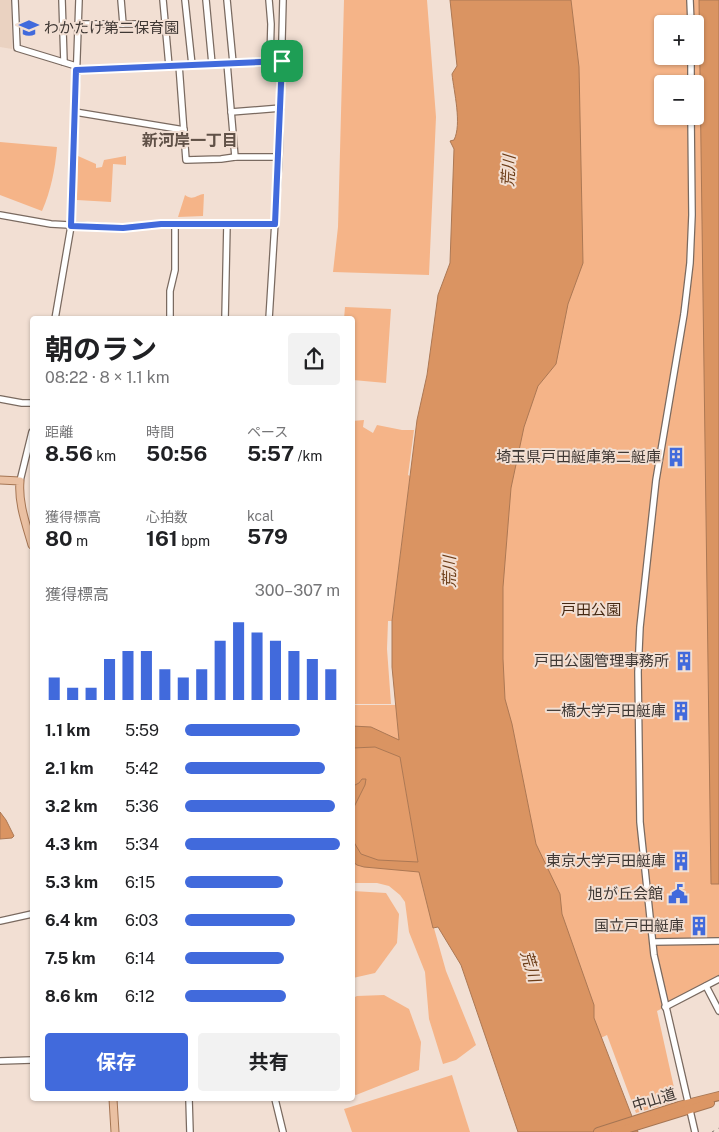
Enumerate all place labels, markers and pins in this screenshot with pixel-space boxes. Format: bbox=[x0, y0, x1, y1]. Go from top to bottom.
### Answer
school or university icon: わかたけ第二保育園 bbox=[18, 17, 40, 39]
place label: わかたけ第二保育園 bbox=[44, 19, 179, 36]
pin bbox=[261, 40, 303, 82]
building icon: 埼玉県戸田艇庫第二艇庫 bbox=[665, 446, 687, 468]
place label: 埼玉県戸田艇庫第二艇庫 bbox=[496, 448, 661, 465]
building icon: 戸田公園管理事務所 bbox=[673, 650, 695, 672]
place label: 戸田公園管理事務所 bbox=[534, 652, 669, 669]
building icon: 一橋大学戸田艇庫 bbox=[670, 700, 692, 722]
place label: 一橋大学戸田艇庫 bbox=[546, 702, 666, 719]
building icon: 東京大学戸田艇庫 bbox=[670, 850, 692, 872]
place label: 東京大学戸田艇庫 bbox=[546, 852, 666, 869]
public building icon: 旭が丘会館 bbox=[667, 883, 689, 905]
place label: 旭が丘会館 bbox=[588, 885, 663, 902]
building icon: 国立戸田艇庫 bbox=[688, 915, 710, 937]
place label: 国立戸田艇庫 bbox=[594, 917, 684, 934]

